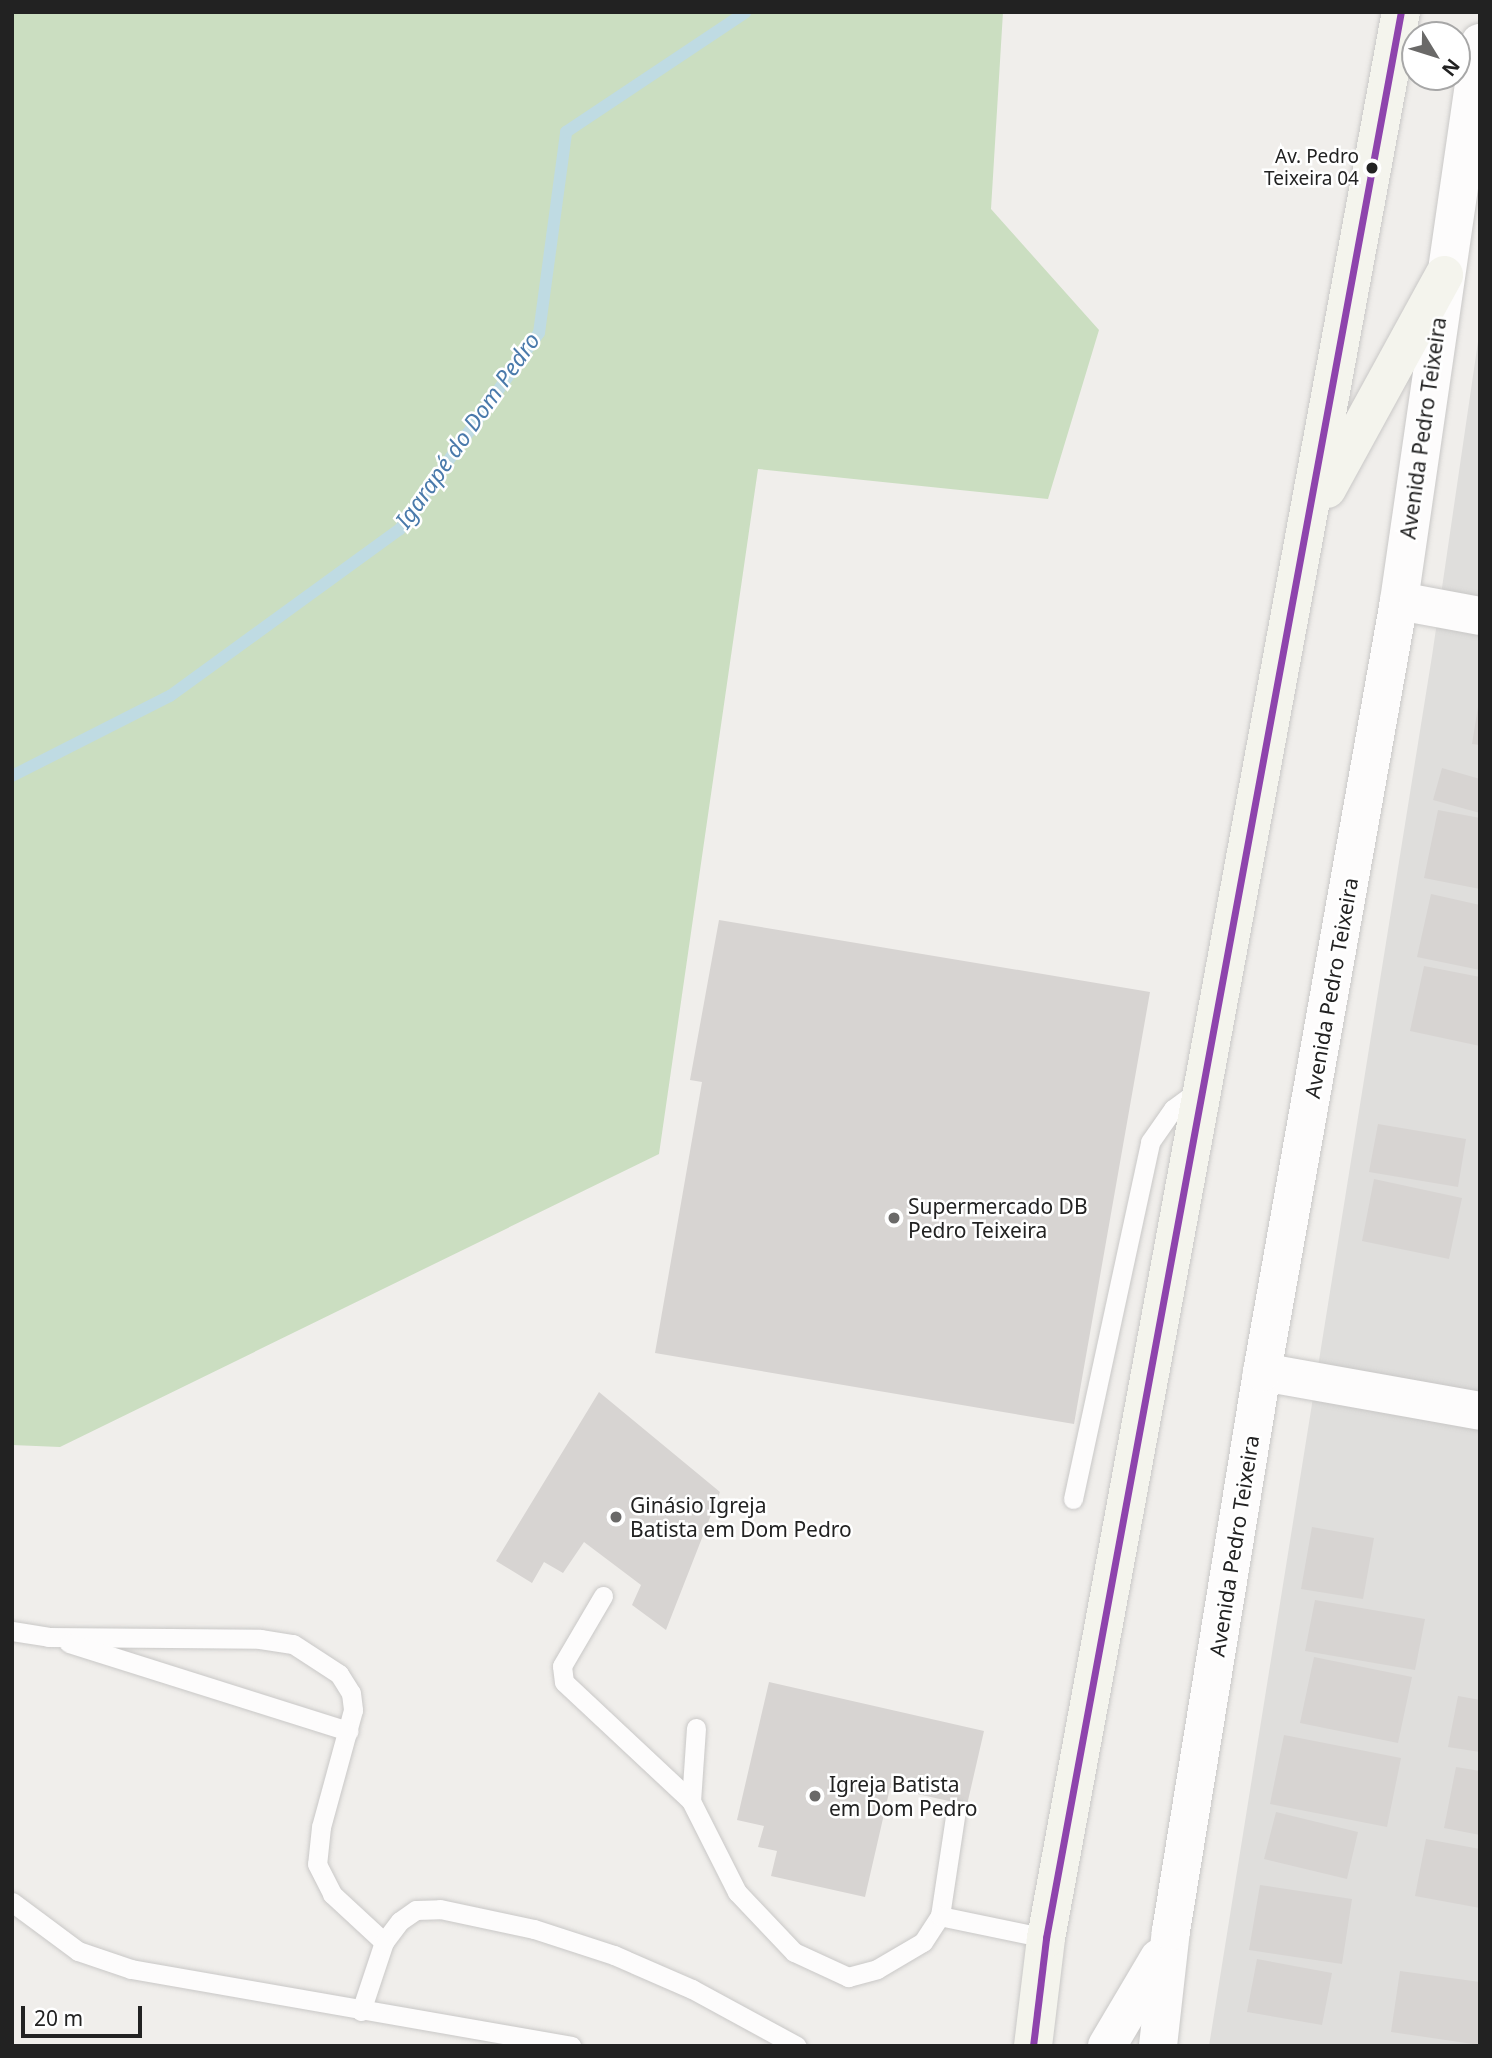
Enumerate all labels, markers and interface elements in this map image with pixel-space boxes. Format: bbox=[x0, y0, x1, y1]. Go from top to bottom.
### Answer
north arrow bbox=[1401, 21, 1471, 91]
text: N bbox=[1436, 54, 1466, 82]
place label: Av. Pedro Teixeira 04 bbox=[1264, 146, 1359, 190]
marker: Av. Pedro Teixeira 04 bbox=[1365, 161, 1379, 175]
street label: Avenida Pedro Teixeira bbox=[1395, 315, 1451, 541]
water label: Igarapé do Dom Pedro bbox=[389, 327, 545, 533]
street label: Avenida Pedro Teixeira bbox=[1299, 876, 1363, 1100]
place label: Supermercado DB Pedro Teixeira bbox=[908, 1193, 1088, 1243]
marker: Supermercado DB Pedro Teixeira bbox=[886, 1210, 902, 1226]
street label: Avenida Pedro Teixeira bbox=[1204, 1433, 1264, 1659]
place label: Ginásio Igreja Batista em Dom Pedro bbox=[630, 1492, 852, 1542]
marker: Ginásio Igreja Batista em Dom Pedro bbox=[608, 1509, 624, 1525]
place label: Igreja Batista em Dom Pedro bbox=[829, 1771, 977, 1821]
marker: Igreja Batista em Dom Pedro bbox=[807, 1788, 823, 1804]
scale bar bbox=[24, 1992, 145, 2036]
text: 20 m bbox=[34, 2004, 83, 2032]

